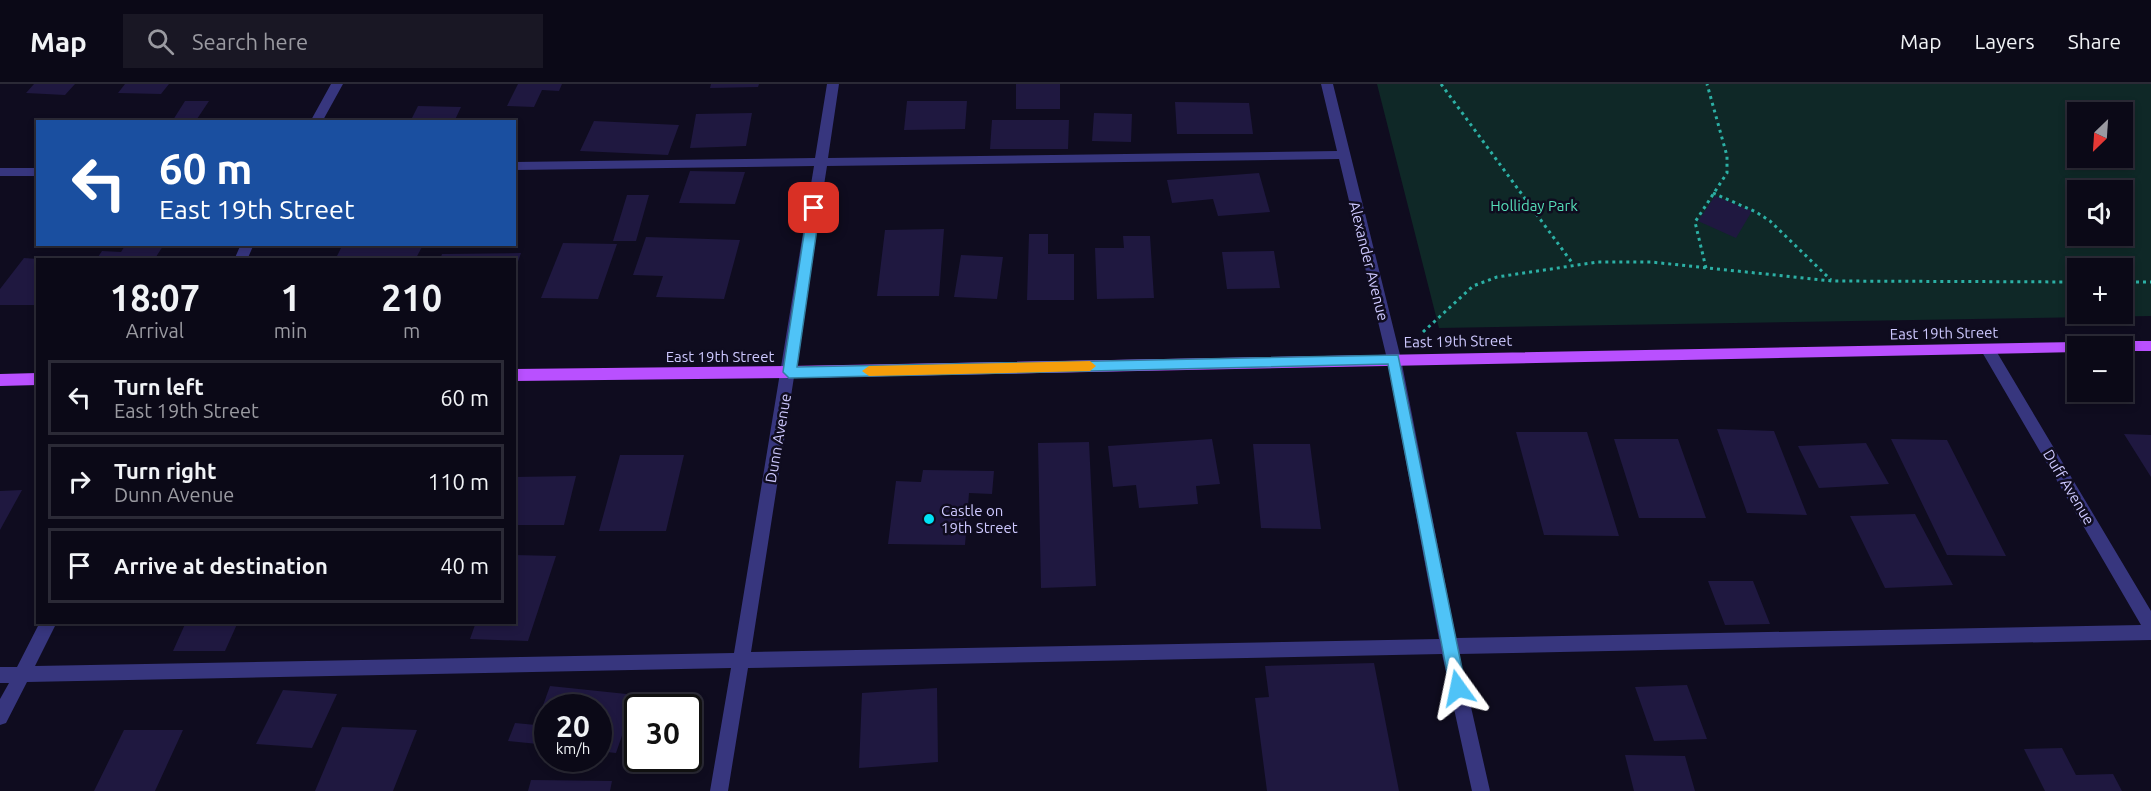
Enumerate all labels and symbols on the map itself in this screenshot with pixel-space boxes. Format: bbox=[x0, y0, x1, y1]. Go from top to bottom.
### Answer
north arrow bbox=[2067, 102, 2133, 168]
pin bbox=[788, 182, 839, 233]
park label: Holliday Park bbox=[1490, 197, 1578, 214]
street label: Alexander Avenue bbox=[1346, 200, 1392, 322]
street label: East 19th Street bbox=[1890, 324, 1999, 342]
street label: East 19th Street bbox=[1404, 332, 1513, 350]
street label: East 19th Street bbox=[666, 348, 774, 365]
street label: Dunn Avenue bbox=[762, 392, 794, 484]
street label: Duff Avenue bbox=[2040, 446, 2098, 528]
place label: Castle on 19th Street bbox=[941, 502, 1018, 536]
marker: Castle on 19th Street bbox=[922, 512, 936, 526]
position arrow bbox=[1426, 656, 1490, 720]
speed limit sign: 30 bbox=[624, 694, 702, 772]

